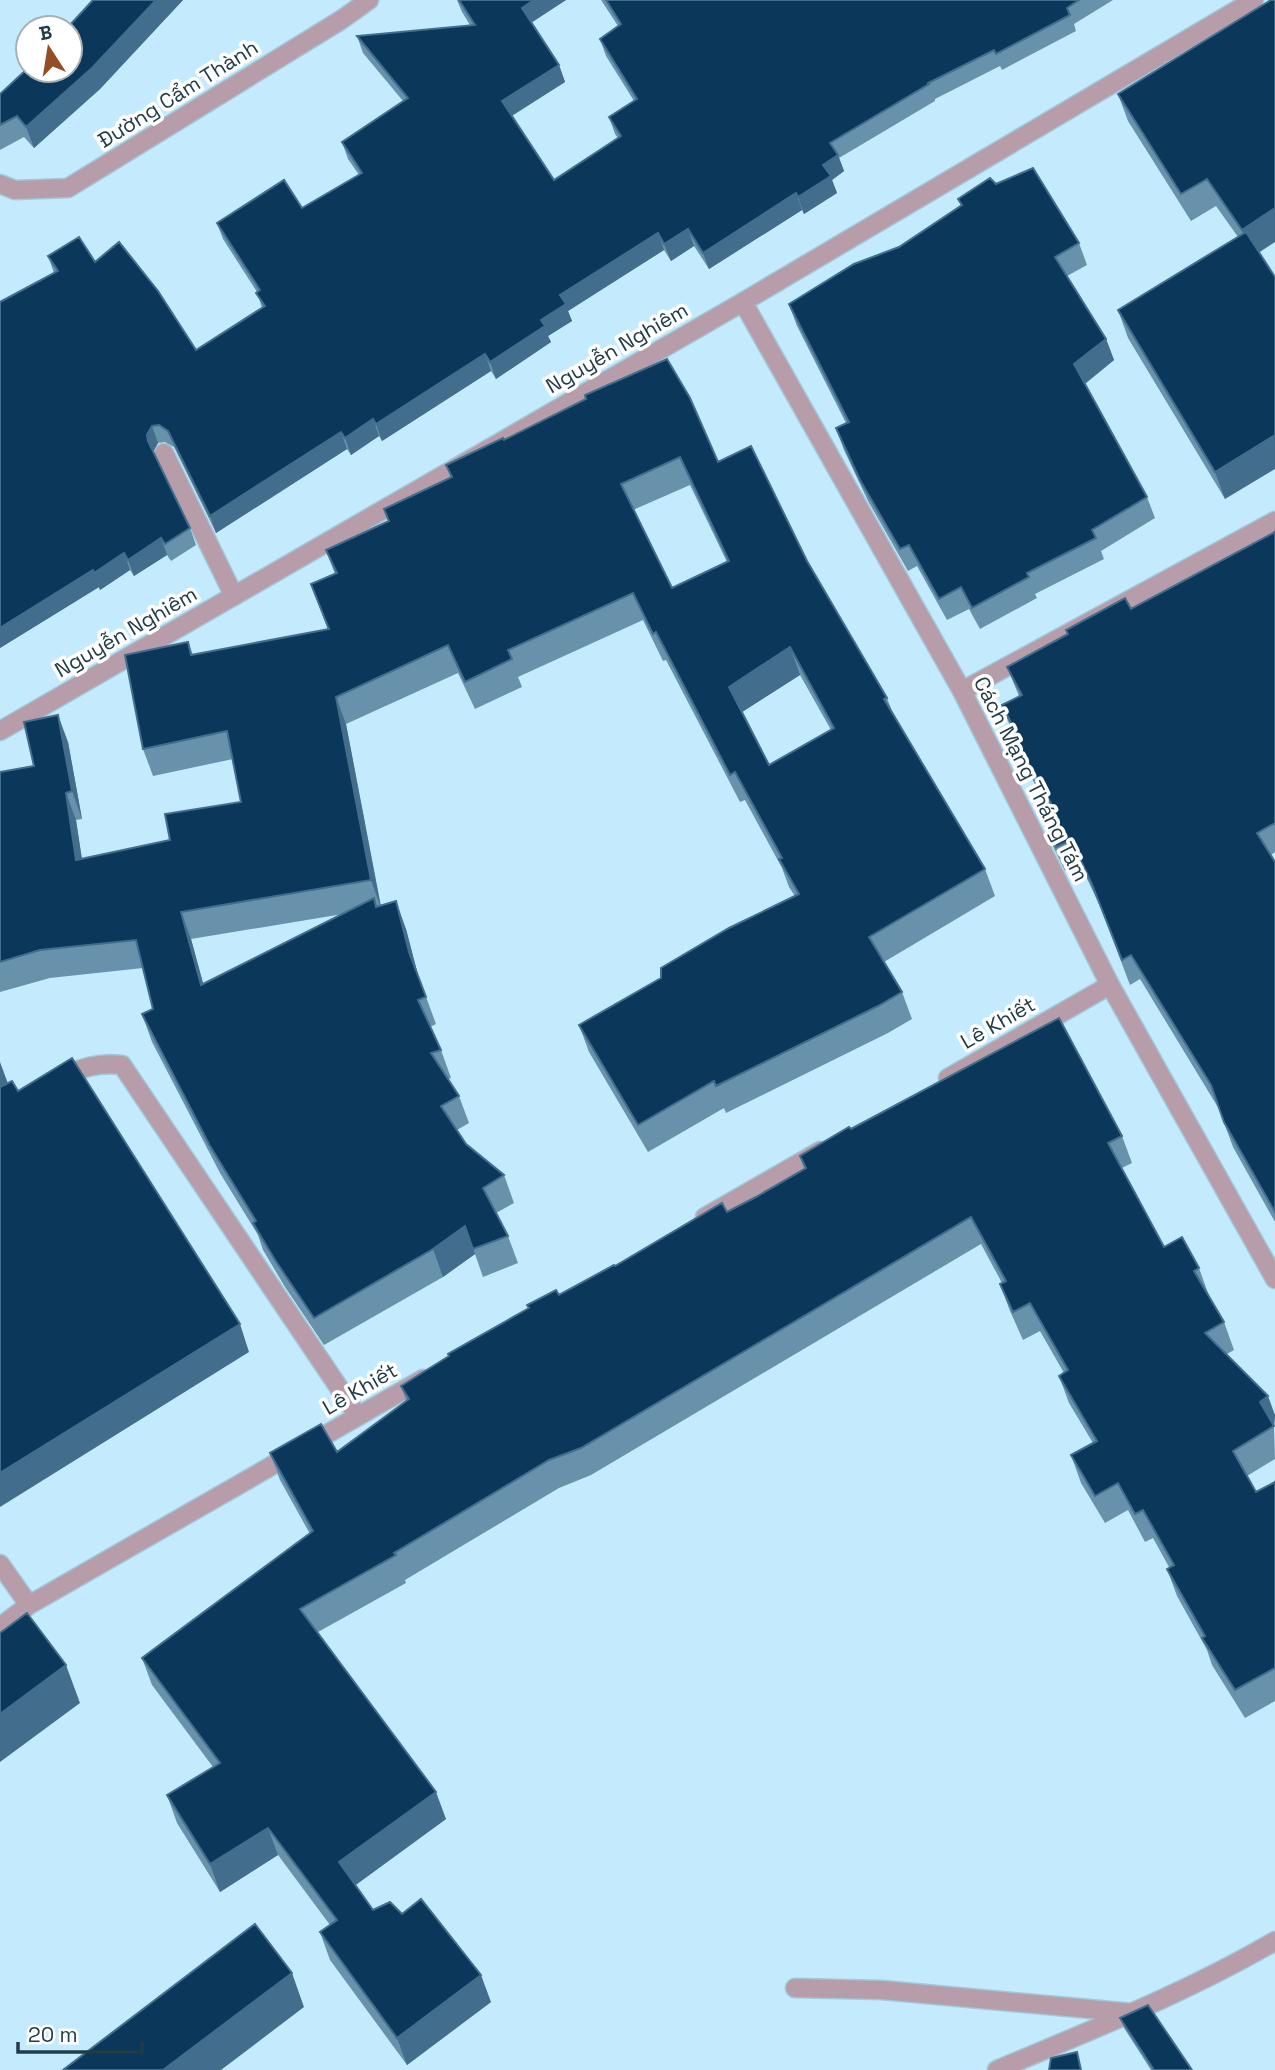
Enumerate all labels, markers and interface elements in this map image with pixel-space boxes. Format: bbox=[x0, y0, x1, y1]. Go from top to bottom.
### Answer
north arrow bbox=[14, 14, 84, 84]
text: B bbox=[37, 19, 54, 46]
street label: Đường Cẩm Thành bbox=[93, 33, 263, 154]
street label: Nguyễn Nghiêm bbox=[541, 296, 693, 399]
street label: Nguyễn Nghiêm bbox=[50, 580, 202, 683]
street label: Cách Mạng Tháng Tám bbox=[968, 672, 1095, 886]
street label: Lê Khiết bbox=[956, 990, 1040, 1055]
street label: Lê Khiết bbox=[318, 1356, 402, 1421]
scale bar bbox=[18, 2010, 142, 2054]
text: 20 m bbox=[28, 2021, 78, 2048]

